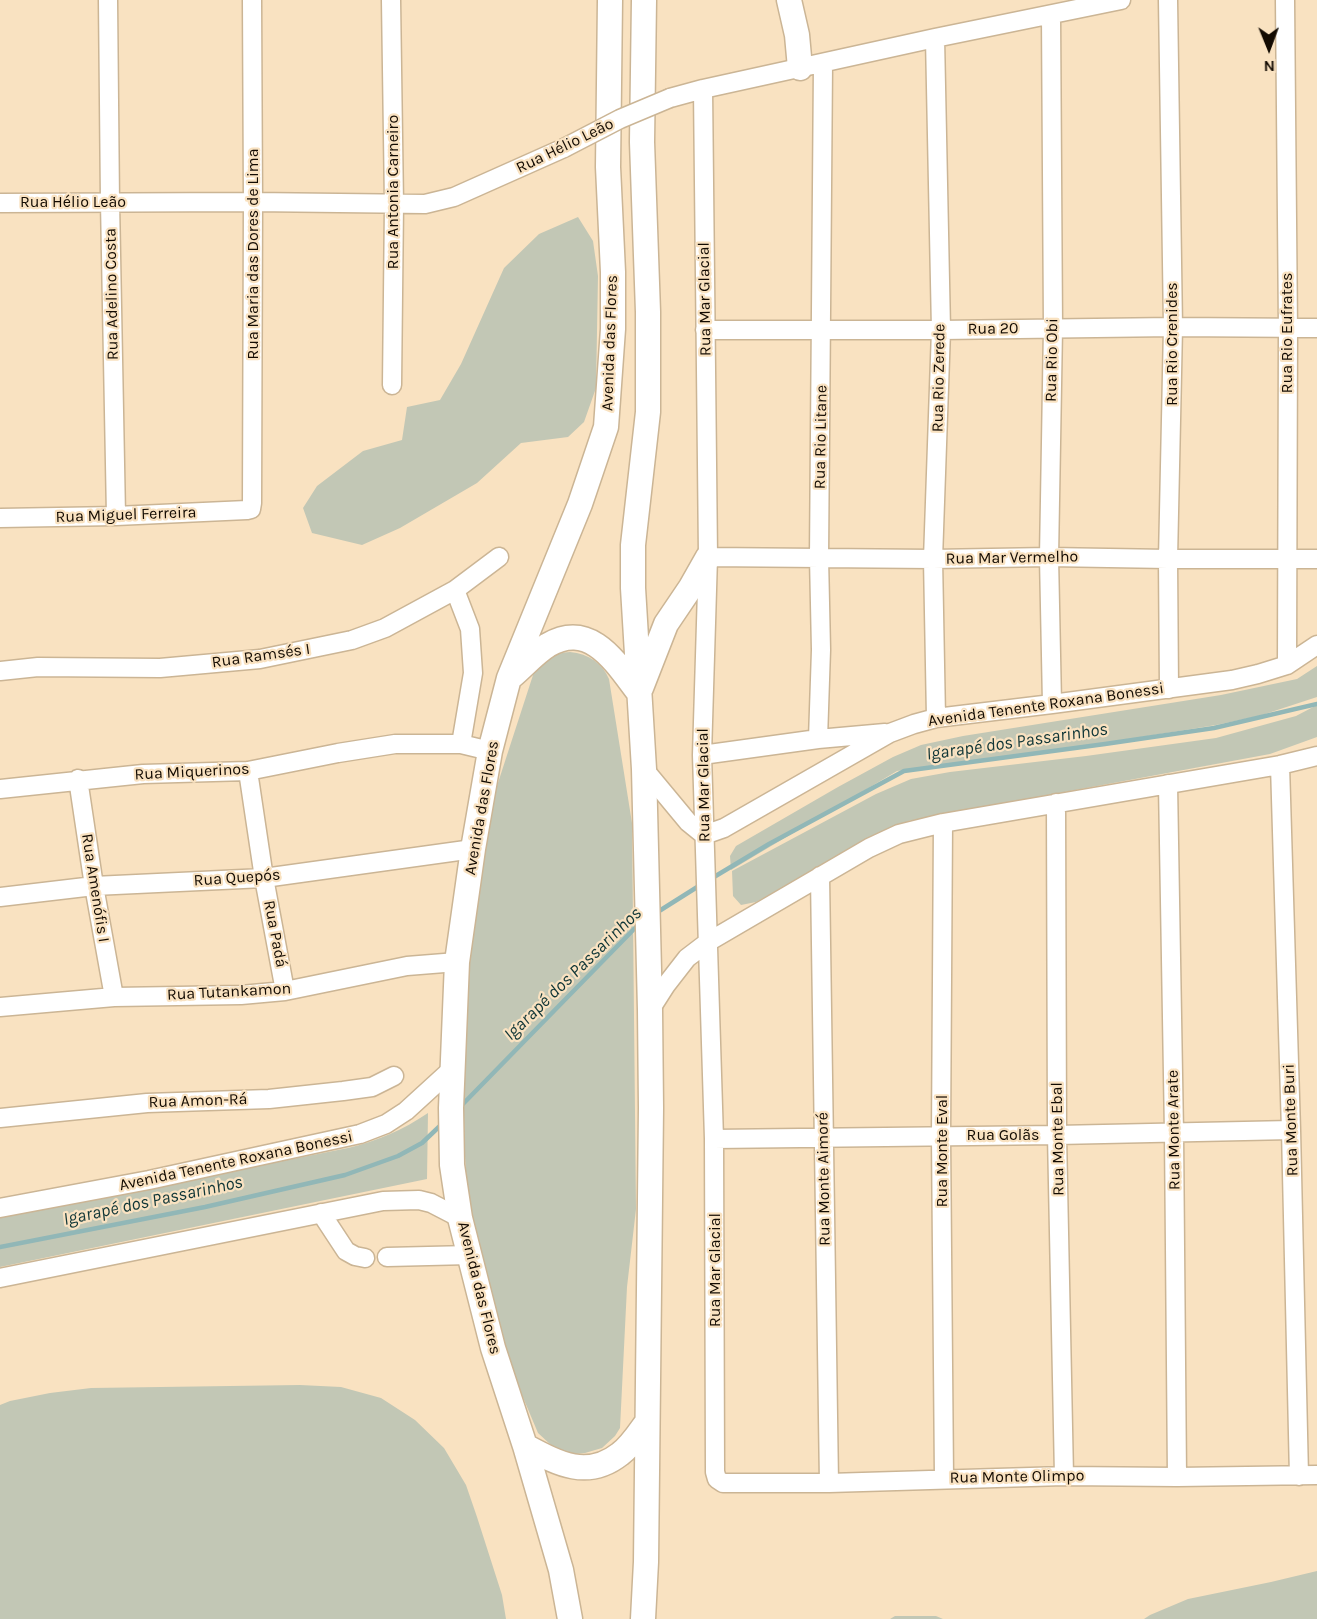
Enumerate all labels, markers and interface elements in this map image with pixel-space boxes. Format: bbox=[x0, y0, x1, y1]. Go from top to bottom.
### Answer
north arrow bbox=[1239, 18, 1299, 78]
text: N bbox=[1263, 57, 1275, 76]
street label: Rua Hélio Leão bbox=[513, 114, 617, 178]
street label: Rua Antonia Carneiro bbox=[383, 115, 403, 269]
street label: Rua Maria das Dores de Lima bbox=[243, 148, 263, 360]
street label: Rua Hélio Leão bbox=[20, 192, 126, 212]
street label: Rua Adelino Costa bbox=[101, 228, 123, 360]
street label: Rua Mar Glacial bbox=[694, 242, 716, 356]
street label: Rua Rio Eufrates bbox=[1277, 273, 1297, 393]
street label: Avenida das Flores bbox=[598, 275, 622, 411]
street label: Rua Rio Crenides bbox=[1162, 282, 1182, 406]
street label: Rua Rio Obi bbox=[1042, 318, 1062, 402]
street label: Rua 20 bbox=[967, 319, 1019, 339]
street label: Rua Rio Zerede bbox=[928, 324, 950, 432]
street label: Rua Rio Litane bbox=[810, 385, 832, 489]
street label: Rua Miguel Ferreira bbox=[55, 503, 197, 527]
street label: Rua Mar Vermelho bbox=[946, 547, 1078, 569]
street label: Rua Ramsés I bbox=[211, 640, 311, 672]
street label: Avenida Tenente Roxana Bonessi bbox=[927, 679, 1165, 731]
water label: Igarapé dos Passarinhos bbox=[925, 719, 1109, 765]
street label: Rua Mar Glacial bbox=[693, 728, 715, 842]
street label: Avenida das Flores bbox=[461, 739, 503, 877]
street label: Rua Miquerinos bbox=[134, 759, 250, 785]
street label: Rua Amenófis I bbox=[77, 832, 113, 944]
street label: Rua Quepós bbox=[193, 865, 281, 891]
street label: Rua Padá bbox=[259, 899, 291, 969]
water label: Igarapé dos Passarinhos bbox=[500, 903, 646, 1045]
street label: Rua Tutankamon bbox=[166, 979, 292, 1005]
street label: Rua Monte Buri bbox=[1279, 1064, 1303, 1176]
street label: Rua Monte Arate bbox=[1163, 1070, 1185, 1190]
street label: Rua Monte Ebal bbox=[1047, 1082, 1069, 1196]
street label: Rua Amon-Rá bbox=[148, 1090, 248, 1112]
street label: Rua Monte Eval bbox=[932, 1095, 952, 1207]
street label: Rua Monte Aimoré bbox=[813, 1112, 835, 1246]
street label: Rua Golãs bbox=[967, 1125, 1039, 1145]
street label: Avenida Tenente Roxana Bonessi bbox=[118, 1127, 354, 1195]
water label: Igarapé dos Passarinhos bbox=[61, 1171, 245, 1231]
street label: Rua Mar Glacial bbox=[705, 1213, 725, 1327]
street label: Avenida das Flores bbox=[453, 1220, 505, 1356]
street label: Rua Monte Olimpo bbox=[949, 1466, 1085, 1488]

